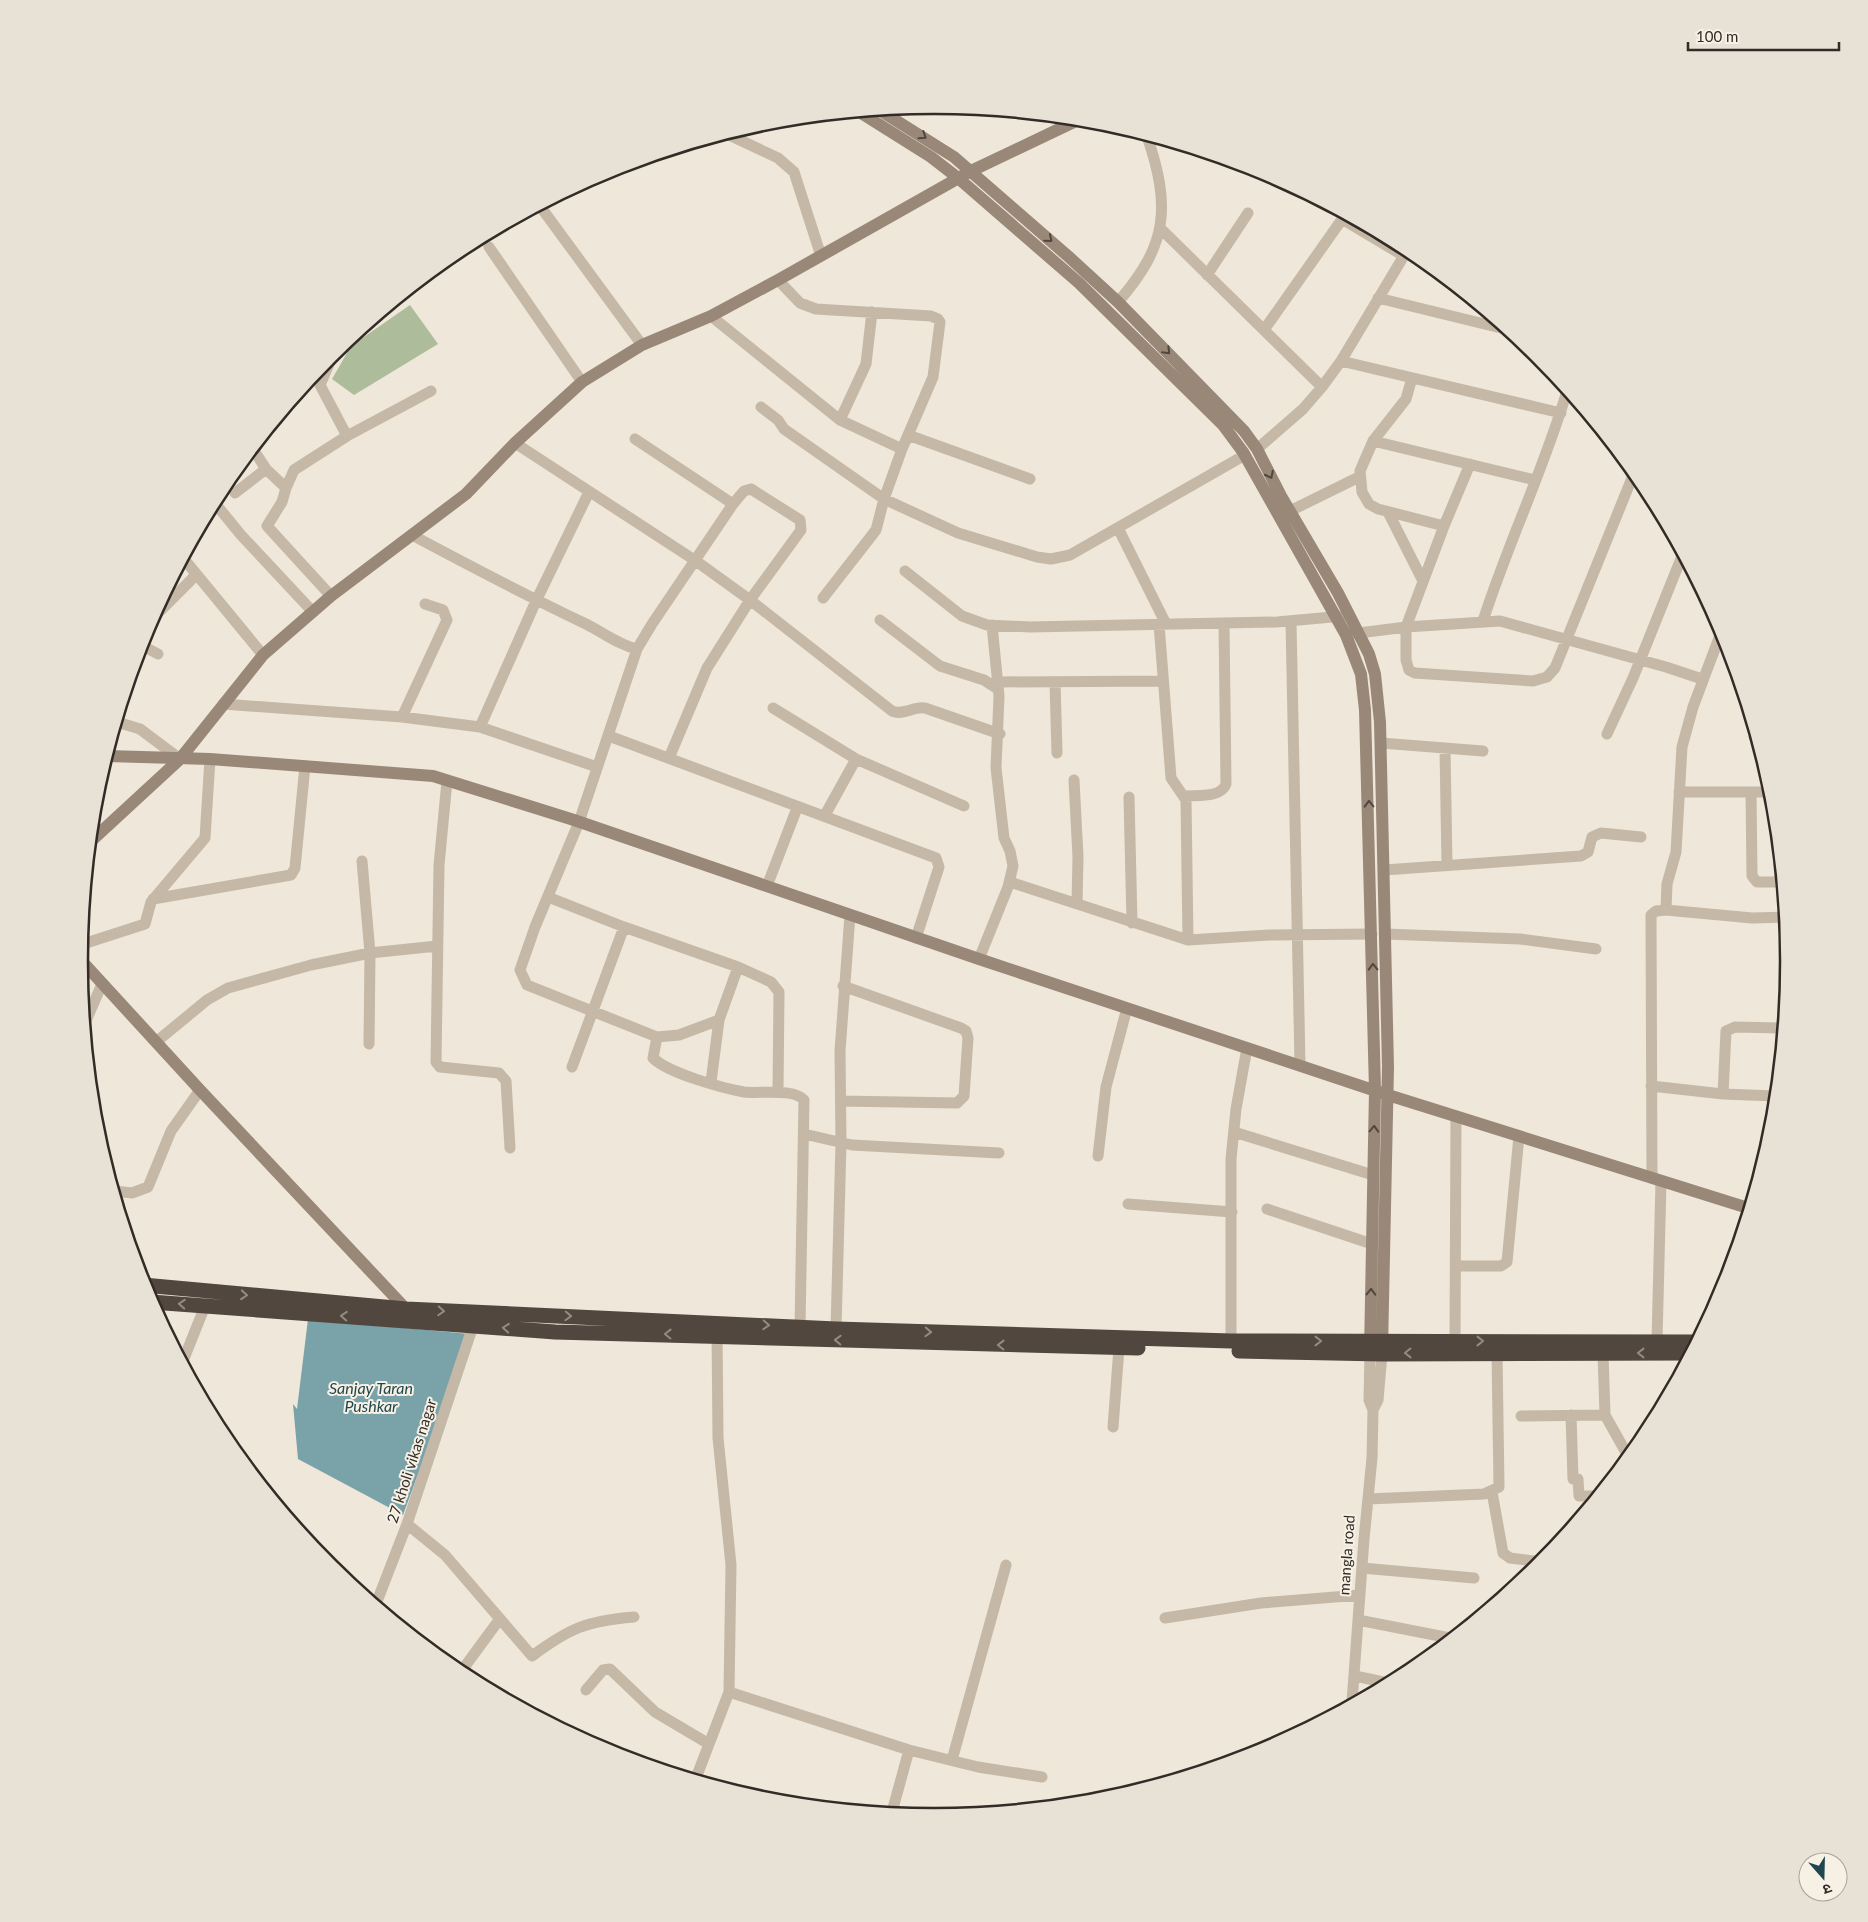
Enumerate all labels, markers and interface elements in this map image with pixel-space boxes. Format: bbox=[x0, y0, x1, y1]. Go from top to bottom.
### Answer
scale bar bbox=[1688, 20, 1839, 52]
text: 100 m bbox=[1696, 27, 1738, 45]
one-way arrow bbox=[918, 130, 927, 140]
one-way arrow bbox=[1043, 233, 1052, 241]
one-way arrow bbox=[1161, 345, 1170, 354]
one-way arrow bbox=[1264, 469, 1274, 478]
one-way arrow bbox=[1364, 800, 1374, 808]
one-way arrow bbox=[1368, 963, 1378, 970]
one-way arrow bbox=[1369, 1125, 1379, 1133]
one-way arrow bbox=[1366, 1288, 1376, 1296]
one-way arrow bbox=[240, 1289, 248, 1300]
one-way arrow bbox=[178, 1299, 186, 1310]
one-way arrow bbox=[437, 1306, 445, 1317]
one-way arrow bbox=[340, 1311, 348, 1322]
one-way arrow bbox=[564, 1311, 572, 1322]
one-way arrow bbox=[762, 1319, 770, 1330]
one-way arrow bbox=[502, 1323, 510, 1334]
one-way arrow bbox=[924, 1326, 932, 1337]
one-way arrow bbox=[664, 1329, 672, 1340]
one-way arrow bbox=[834, 1335, 842, 1346]
one-way arrow bbox=[1314, 1336, 1322, 1346]
one-way arrow bbox=[1477, 1336, 1485, 1346]
one-way arrow bbox=[997, 1340, 1004, 1350]
one-way arrow bbox=[1404, 1348, 1412, 1358]
one-way arrow bbox=[1636, 1348, 1644, 1358]
water label: Sanjay Taran Pushkar bbox=[329, 1378, 413, 1415]
street label: 27 kholi vikas nagar bbox=[382, 1396, 440, 1525]
street label: mangla road bbox=[1334, 1514, 1358, 1596]
north arrow bbox=[1798, 1852, 1848, 1902]
text: उ bbox=[1820, 1880, 1834, 1899]

